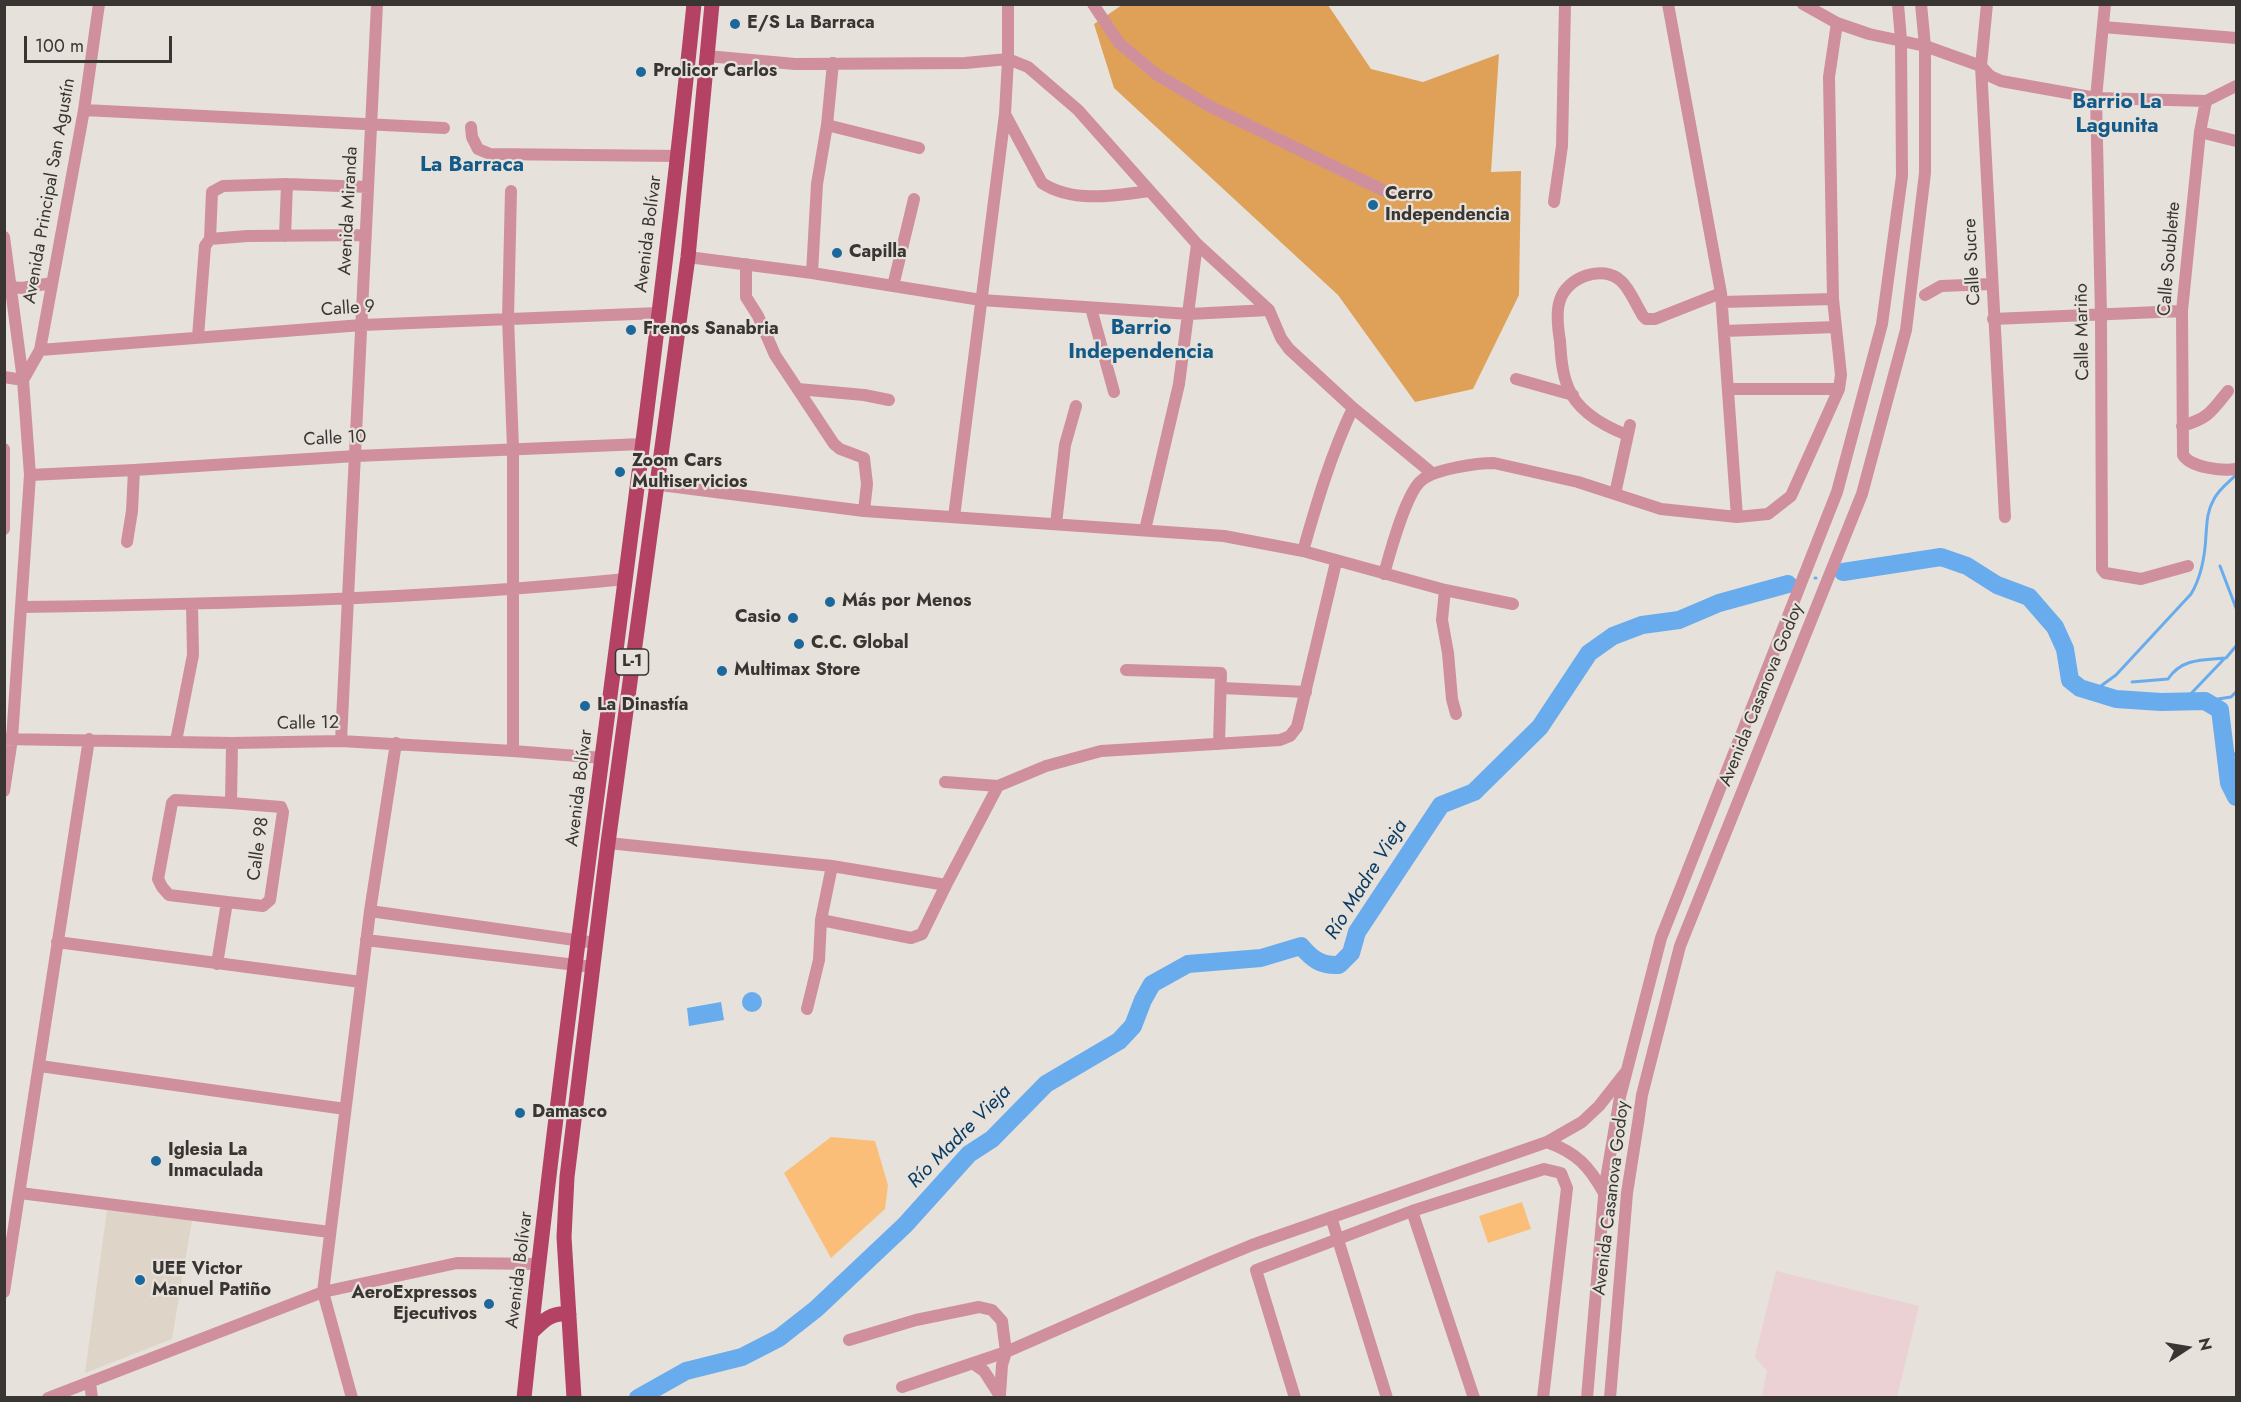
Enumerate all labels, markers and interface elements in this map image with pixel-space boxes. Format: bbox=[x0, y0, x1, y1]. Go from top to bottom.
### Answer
place label: E/S La Barraca bbox=[747, 13, 875, 35]
marker: E/S La Barraca bbox=[728, 17, 742, 31]
scale bar bbox=[27, 24, 176, 62]
text: 100 m bbox=[35, 33, 84, 59]
place label: Prolicor Carlos bbox=[653, 61, 777, 83]
marker: Prolicor Carlos bbox=[634, 65, 648, 79]
street label: Avenida Principal San Agustín bbox=[20, 77, 80, 305]
district label: Barrio La Lagunita bbox=[2072, 90, 2162, 140]
street label: Avenida Miranda bbox=[335, 146, 363, 276]
district label: La Barraca bbox=[420, 153, 524, 179]
street label: Avenida Bolívar bbox=[631, 174, 667, 294]
place label: Cerro Independencia bbox=[1385, 184, 1510, 226]
marker: Cerro Independencia bbox=[1366, 198, 1380, 212]
street label: Calle Soublette bbox=[2154, 201, 2186, 317]
street label: Calle Sucre bbox=[1960, 218, 1986, 306]
place label: Capilla bbox=[849, 242, 907, 264]
marker: Capilla bbox=[830, 246, 844, 260]
street label: Calle Mariño bbox=[2071, 283, 2095, 381]
street label: Calle 9 bbox=[320, 296, 376, 322]
district label: Barrio Independencia bbox=[1068, 316, 1214, 366]
place label: Frenos Sanabria bbox=[643, 319, 779, 341]
marker: Frenos Sanabria bbox=[624, 323, 638, 337]
street label: Calle 10 bbox=[303, 427, 367, 451]
place label: Zoom Cars Multiservicios bbox=[632, 451, 748, 494]
marker: Zoom Cars Multiservicios bbox=[613, 465, 627, 479]
place label: Más por Menos bbox=[842, 591, 971, 613]
marker: Más por Menos bbox=[823, 595, 837, 609]
street label: Avenida Casanova Godoy bbox=[1715, 600, 1809, 790]
place label: Casio bbox=[735, 607, 781, 629]
marker: Casio bbox=[786, 611, 800, 625]
place label: C.C. Global bbox=[811, 633, 908, 655]
marker: C.C. Global bbox=[792, 637, 806, 651]
road number: L-1 bbox=[616, 649, 648, 675]
place label: Multimax Store bbox=[734, 660, 860, 682]
marker: Multimax Store bbox=[715, 664, 729, 678]
place label: La Dinastía bbox=[597, 695, 688, 717]
marker: La Dinastía bbox=[578, 699, 592, 713]
street label: Calle 12 bbox=[277, 713, 339, 735]
street label: Avenida Bolívar bbox=[562, 728, 598, 848]
street label: Calle 98 bbox=[244, 816, 274, 882]
water label: Río Madre Vieja bbox=[1321, 816, 1413, 944]
water label: Río Madre Vieja bbox=[903, 1080, 1017, 1194]
street label: Avenida Casanova Godoy bbox=[1589, 1100, 1635, 1296]
place label: Damasco bbox=[532, 1102, 607, 1124]
marker: Damasco bbox=[513, 1106, 527, 1120]
place label: Iglesia La Inmaculada bbox=[168, 1140, 263, 1182]
marker: Iglesia La Inmaculada bbox=[149, 1154, 163, 1168]
street label: Avenida Bolívar bbox=[502, 1210, 538, 1330]
place label: UEE Victor Manuel Patiño bbox=[152, 1259, 271, 1302]
marker: UEE Victor Manuel Patiño bbox=[133, 1273, 147, 1287]
place label: AeroExpressos Ejecutivos bbox=[351, 1283, 477, 1326]
marker: AeroExpressos Ejecutivos bbox=[482, 1297, 496, 1311]
north arrow bbox=[2157, 1318, 2217, 1378]
text: N bbox=[2193, 1336, 2218, 1353]

